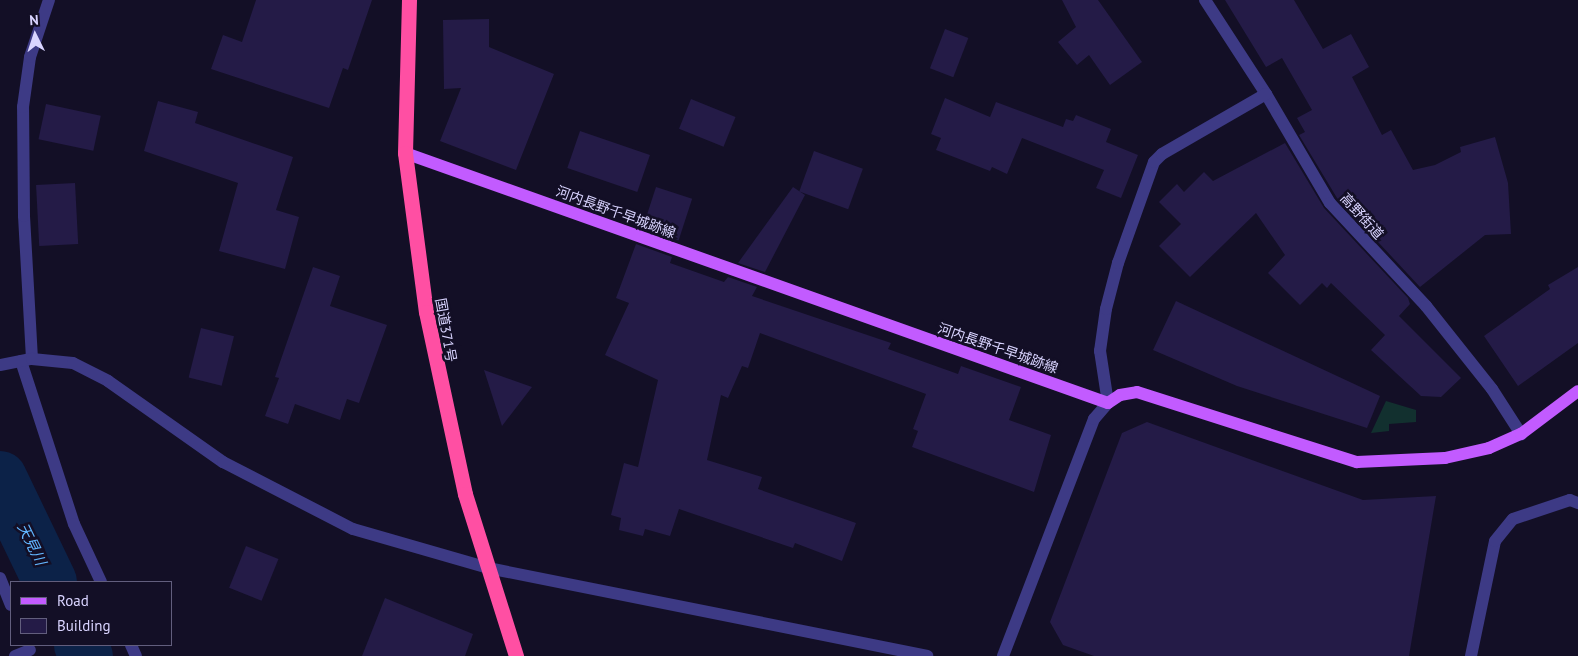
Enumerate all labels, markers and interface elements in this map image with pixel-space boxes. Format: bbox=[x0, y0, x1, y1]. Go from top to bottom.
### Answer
north arrow bbox=[10, 10, 60, 60]
text: N bbox=[29, 11, 39, 29]
street label: 河内長野千早城跡線 bbox=[554, 183, 678, 241]
street label: 高野街道 bbox=[1337, 190, 1387, 242]
street label: 国道371号 bbox=[432, 297, 460, 363]
street label: 河内長野千早城跡線 bbox=[936, 320, 1060, 376]
water label: 天見川 bbox=[14, 520, 50, 568]
legend bbox=[10, 581, 172, 646]
text: Road bbox=[57, 591, 89, 610]
text: Building bbox=[57, 616, 111, 635]

